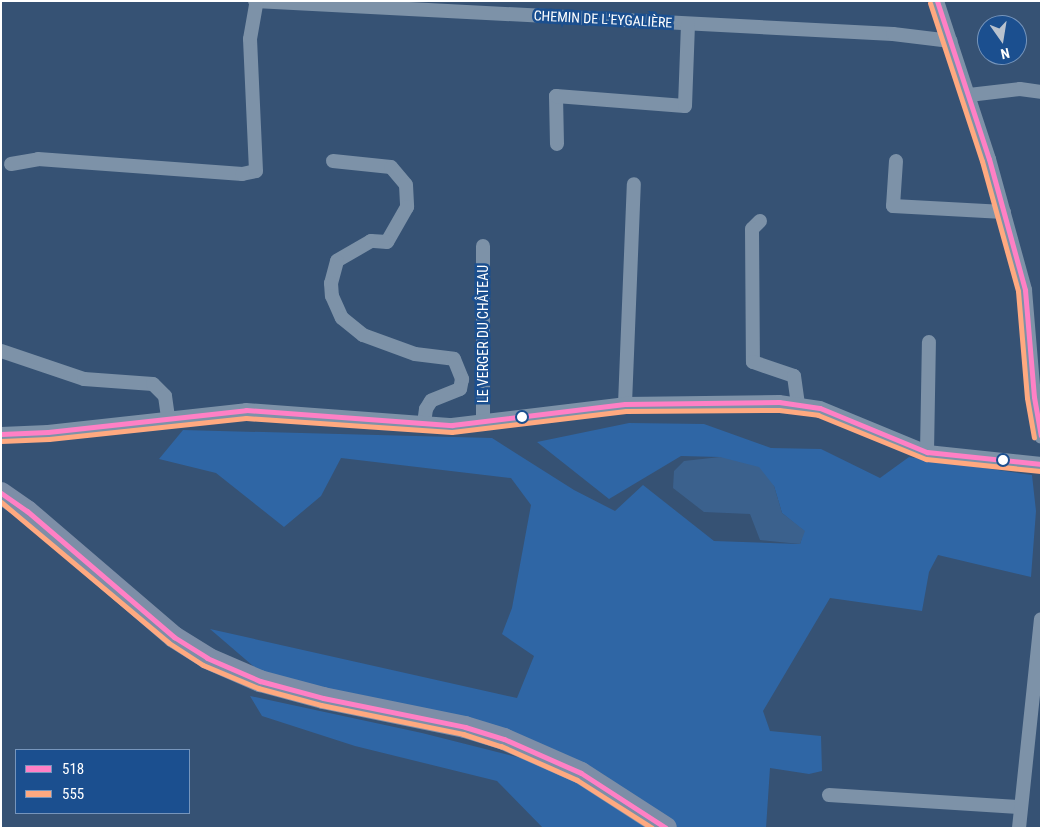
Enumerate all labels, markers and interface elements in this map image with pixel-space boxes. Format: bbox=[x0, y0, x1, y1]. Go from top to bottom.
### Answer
street label: CHEMIN DE L'EYGALIÈRE bbox=[533, 7, 673, 31]
north arrow bbox=[977, 15, 1027, 65]
text: N bbox=[999, 45, 1011, 62]
street label: LE VERGER DU CHÂTEAU bbox=[475, 265, 491, 403]
unlabelled marker bbox=[517, 412, 527, 422]
unlabelled marker bbox=[998, 455, 1008, 465]
legend bbox=[15, 749, 190, 814]
text: 518 bbox=[62, 760, 84, 778]
text: 555 bbox=[62, 785, 84, 803]

